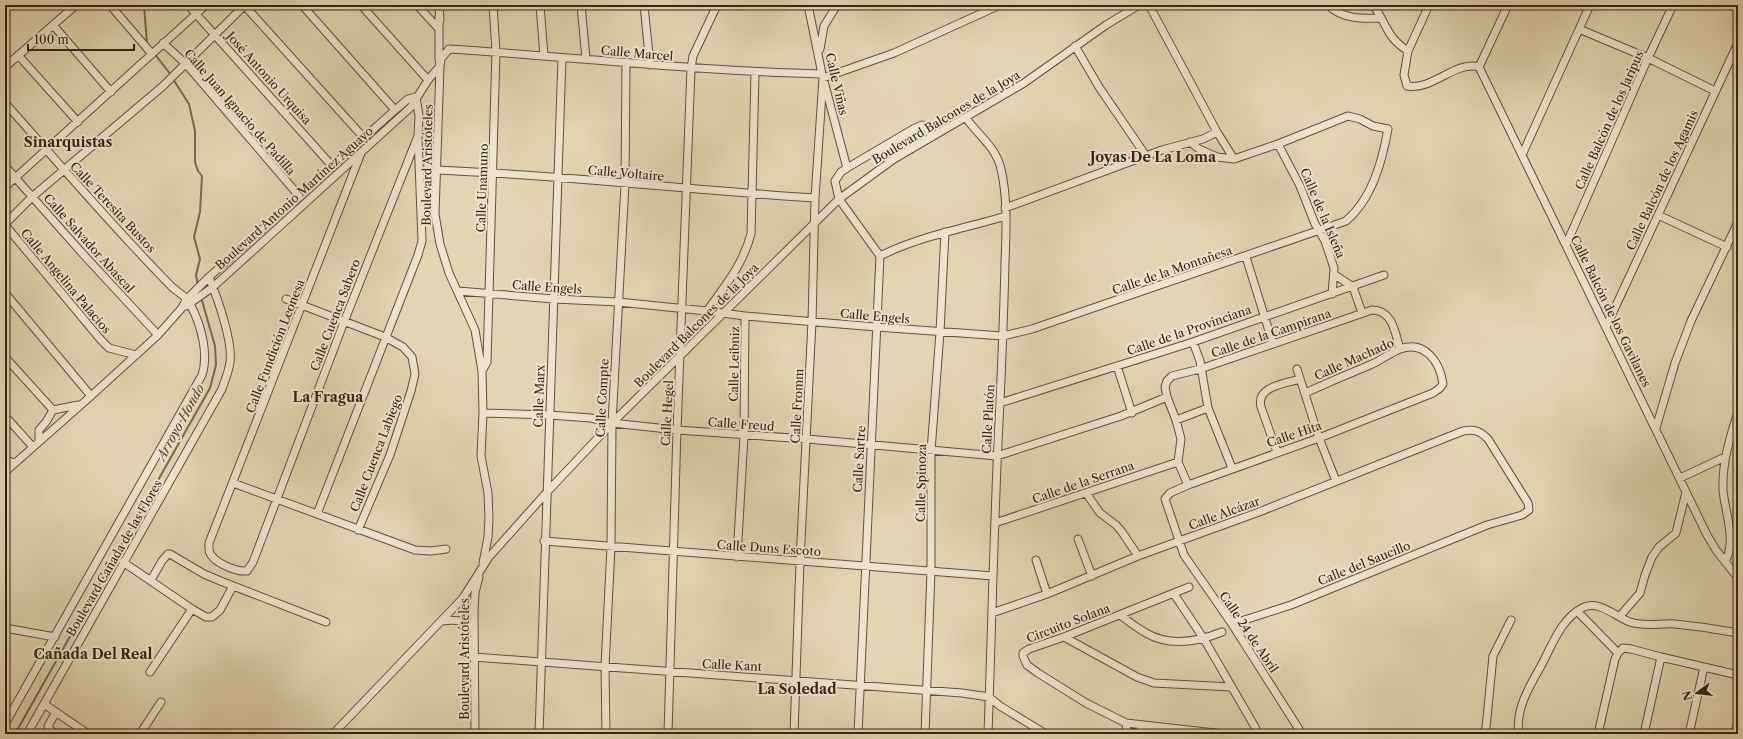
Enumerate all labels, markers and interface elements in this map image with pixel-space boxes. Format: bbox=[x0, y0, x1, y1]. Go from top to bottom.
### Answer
scale bar bbox=[28, 26, 134, 52]
street label: José Antonio Urquisa bbox=[222, 27, 315, 128]
text: 100 m bbox=[34, 32, 69, 47]
street label: Calle Marcel bbox=[600, 42, 674, 64]
street label: Calle Juan Ignacio de Padilla bbox=[181, 46, 299, 179]
street label: Calle Balcón de los Jaripus bbox=[1571, 48, 1647, 192]
street label: Calle Viñas bbox=[823, 51, 851, 117]
street label: Boulevard Balcones de la Joya bbox=[869, 67, 1023, 167]
street label: Boulevard Aristóteles bbox=[418, 104, 436, 226]
street label: Calle Balcón de los Agamis bbox=[1623, 108, 1701, 252]
street label: Boulevard Antonio Martínez Aguayo bbox=[212, 123, 376, 273]
district label: Sinarquistas bbox=[24, 133, 112, 151]
street label: Calle Unamuno bbox=[473, 143, 491, 233]
district label: Joyas De La Loma bbox=[1087, 148, 1217, 166]
street label: Calle Teresita Bustos bbox=[67, 158, 159, 256]
street label: Calle Voltaire bbox=[587, 162, 665, 184]
street label: Calle de la Isleña bbox=[1297, 166, 1349, 261]
street label: Calle Salvador Abascal bbox=[41, 190, 138, 296]
street label: Calle Angelina Palacios bbox=[18, 226, 114, 336]
street label: Calle Balcón de los Gavilanes bbox=[1568, 233, 1654, 389]
street label: Calle de la Montañesa bbox=[1110, 242, 1235, 298]
street label: Calle Cuenca Sabero bbox=[307, 257, 363, 373]
street label: Boulevard Balcones de la Joya bbox=[631, 259, 762, 390]
street label: Calle Fundición Leonesa bbox=[243, 276, 308, 415]
street label: Calle Engels bbox=[511, 277, 583, 297]
street label: Calle de la Provinciana bbox=[1125, 301, 1254, 358]
street label: Calle Engels bbox=[839, 305, 911, 327]
street label: Calle de la Campirana bbox=[1209, 305, 1334, 361]
street label: Calle Leibniz bbox=[726, 326, 742, 402]
street label: Calle Machado bbox=[1312, 335, 1396, 383]
street label: Calle Compte bbox=[592, 358, 612, 438]
street label: Calle Marx bbox=[530, 364, 548, 428]
street label: Calle Fromm bbox=[788, 368, 806, 444]
street label: Calle Hegel bbox=[658, 379, 676, 446]
water label: Arroyo Hondo bbox=[152, 381, 207, 465]
street label: Calle Platón bbox=[979, 383, 997, 454]
district label: La Fragua bbox=[293, 388, 364, 406]
street label: Calle Cuenca Labiego bbox=[347, 392, 405, 514]
street label: Calle Freud bbox=[707, 414, 775, 434]
street label: Calle Hita bbox=[1265, 417, 1324, 450]
street label: Calle Sartre bbox=[850, 425, 868, 493]
street label: Calle Spinoza bbox=[913, 443, 929, 522]
street label: Calle de la Serrana bbox=[1030, 457, 1137, 506]
street label: Boulevard Cañada de las Flores bbox=[63, 477, 165, 639]
street label: Calle Alcázar bbox=[1186, 493, 1262, 533]
street label: Calle Duns Escoto bbox=[716, 537, 822, 559]
street label: Calle del Saucillo bbox=[1315, 538, 1413, 588]
street label: Calle 24 de Abril bbox=[1216, 589, 1282, 676]
street label: Boulevard Aristóteles bbox=[457, 598, 472, 720]
street label: Circuito Solana bbox=[1024, 600, 1112, 646]
district label: Cañada Del Real bbox=[34, 645, 153, 663]
street label: Calle Kant bbox=[702, 656, 763, 674]
north arrow bbox=[1677, 673, 1717, 713]
district label: La Soledad bbox=[757, 680, 837, 698]
text: N bbox=[1679, 689, 1695, 702]

